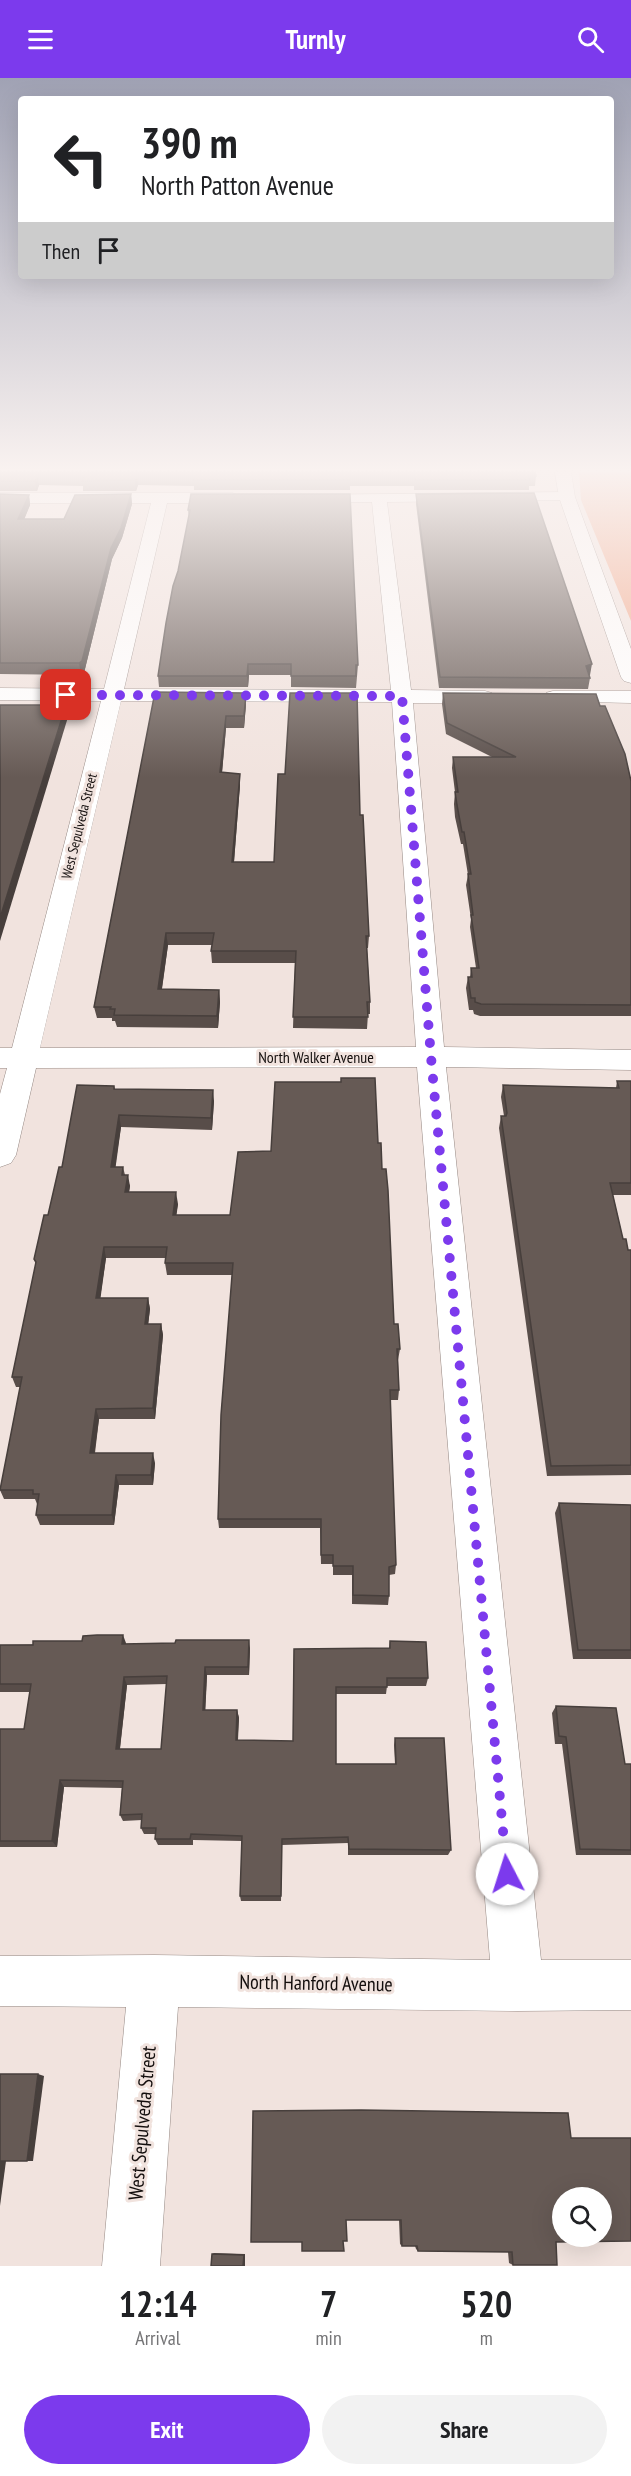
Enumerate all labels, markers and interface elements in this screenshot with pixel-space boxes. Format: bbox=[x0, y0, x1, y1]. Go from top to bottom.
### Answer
text: Turnly bbox=[286, 22, 345, 56]
icon: menu bbox=[24, 23, 57, 56]
icon: search bbox=[574, 23, 607, 56]
text: 390 m bbox=[141, 115, 238, 170]
icon: left bbox=[42, 120, 120, 198]
text: North Patton Avenue bbox=[141, 168, 334, 202]
icon: arrive bbox=[92, 234, 125, 267]
text: Then bbox=[42, 237, 80, 265]
pin bbox=[40, 669, 91, 720]
icon: arrive bbox=[49, 678, 82, 711]
street label: West Sepulveda Street bbox=[57, 771, 101, 881]
street label: North Walker Avenue bbox=[258, 1047, 374, 1067]
position arrow bbox=[475, 1842, 539, 1906]
street label: North Hanford Avenue bbox=[239, 1969, 393, 1997]
street label: West Sepulveda Street bbox=[122, 2044, 162, 2201]
map controls bbox=[552, 2187, 612, 2247]
button: search bbox=[552, 2187, 612, 2247]
text: 12:14 bbox=[119, 2280, 197, 2327]
text: 7 bbox=[320, 2280, 337, 2327]
text: 520 bbox=[461, 2280, 512, 2327]
text: Arrival bbox=[135, 2325, 180, 2351]
text: min bbox=[316, 2325, 342, 2351]
text: m bbox=[480, 2325, 493, 2351]
button: Exit bbox=[24, 2395, 310, 2464]
button: Share bbox=[322, 2395, 607, 2464]

